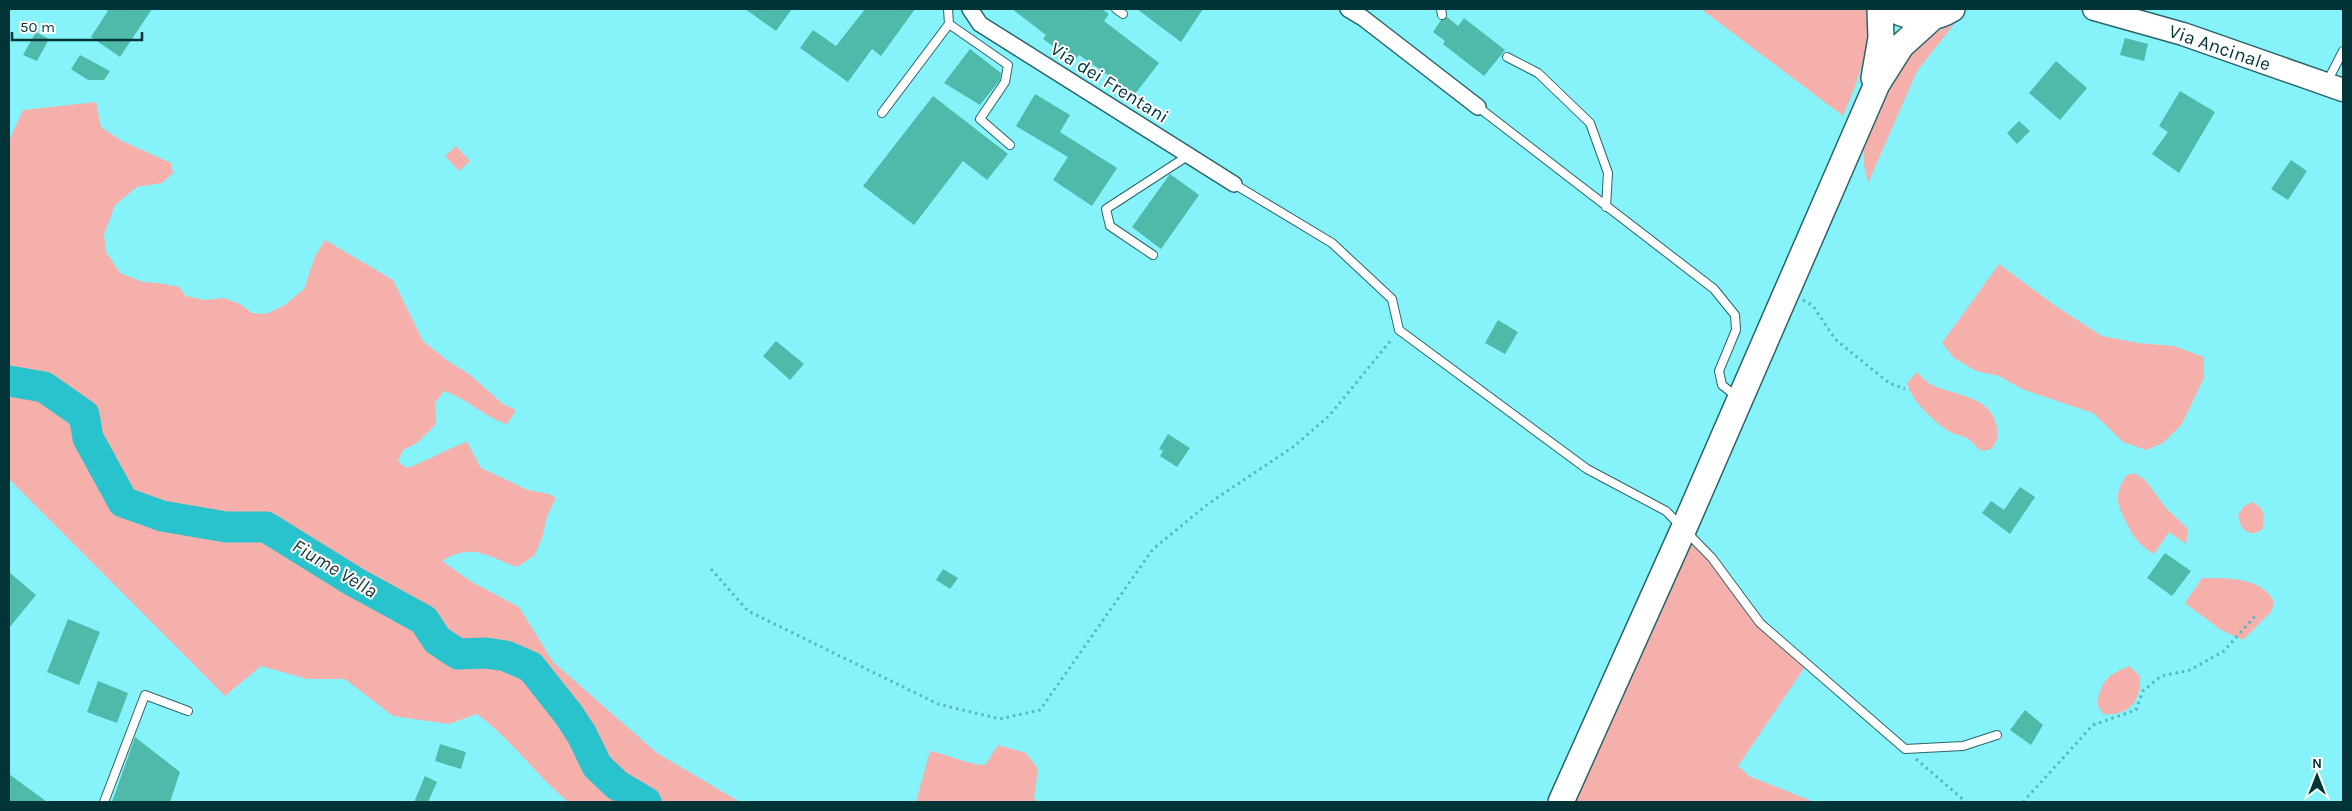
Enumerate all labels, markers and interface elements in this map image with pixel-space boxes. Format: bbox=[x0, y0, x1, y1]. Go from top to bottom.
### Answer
scale bar bbox=[12, 10, 142, 42]
text: 50 m bbox=[20, 18, 55, 36]
street label: Via Ancinale bbox=[2166, 20, 2273, 76]
street label: Via dei Frentani bbox=[1046, 38, 1173, 128]
water label: Fiume Vella bbox=[288, 534, 381, 603]
north arrow bbox=[2292, 751, 2342, 801]
text: N bbox=[2312, 755, 2322, 772]

